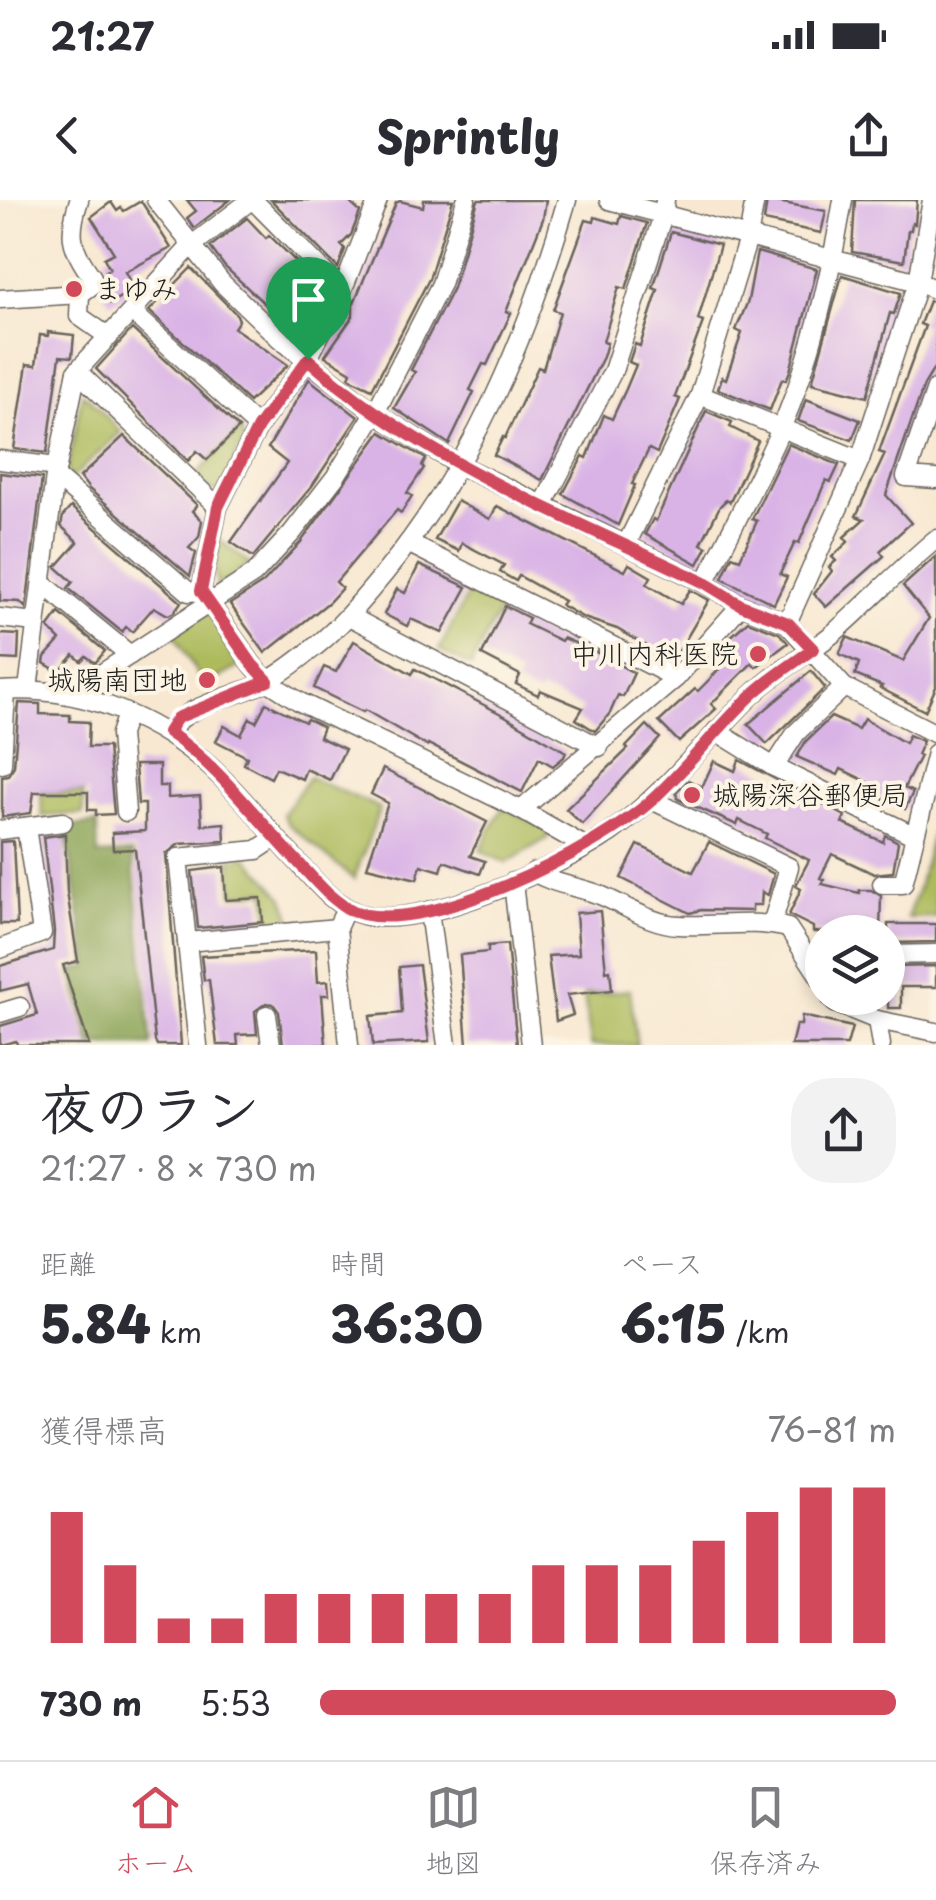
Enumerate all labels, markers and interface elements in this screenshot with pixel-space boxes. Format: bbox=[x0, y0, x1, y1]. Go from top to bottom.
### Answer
text: 21:27 bbox=[50, 7, 154, 64]
text: Sprintly bbox=[376, 101, 560, 169]
icon: back bbox=[40, 108, 95, 163]
icon: share bbox=[841, 108, 896, 163]
pin bbox=[266, 257, 351, 360]
place label: まゆみ bbox=[94, 266, 178, 309]
icon: arrive bbox=[281, 272, 336, 327]
marker: まゆみ bbox=[63, 278, 85, 300]
place label: 中川内科医院 bbox=[570, 631, 738, 674]
marker: 中川内科医院 bbox=[747, 643, 769, 665]
place label: 城陽南団地 bbox=[47, 657, 187, 700]
marker: 城陽南団地 bbox=[196, 669, 218, 691]
place label: 城陽深谷郵便局 bbox=[712, 772, 908, 815]
marker: 城陽深谷郵便局 bbox=[681, 784, 703, 806]
map controls bbox=[805, 915, 905, 1015]
button: layers bbox=[805, 915, 905, 1015]
text: 夜のラン bbox=[40, 1065, 260, 1148]
button: share bbox=[791, 1078, 896, 1183]
text: 21:27 · 8 × 730 m bbox=[40, 1144, 317, 1192]
text: 距離 bbox=[40, 1241, 96, 1284]
text: 時間 bbox=[330, 1241, 386, 1284]
text: ペース bbox=[621, 1241, 703, 1284]
text: 5.84 bbox=[40, 1284, 151, 1360]
text: 36:30 bbox=[330, 1284, 483, 1360]
text: 6:15 bbox=[621, 1284, 727, 1360]
text: km bbox=[151, 1310, 202, 1353]
text: /km bbox=[727, 1310, 790, 1353]
text: 獲得標高 bbox=[40, 1405, 168, 1453]
text: 76–81 m bbox=[768, 1405, 896, 1453]
text: 730 m bbox=[40, 1679, 142, 1727]
text: 5:53 bbox=[200, 1679, 271, 1727]
tab: ホーム bbox=[114, 1780, 197, 1883]
tab: 地図 bbox=[425, 1780, 481, 1883]
tab: 保存済み bbox=[710, 1780, 822, 1883]

